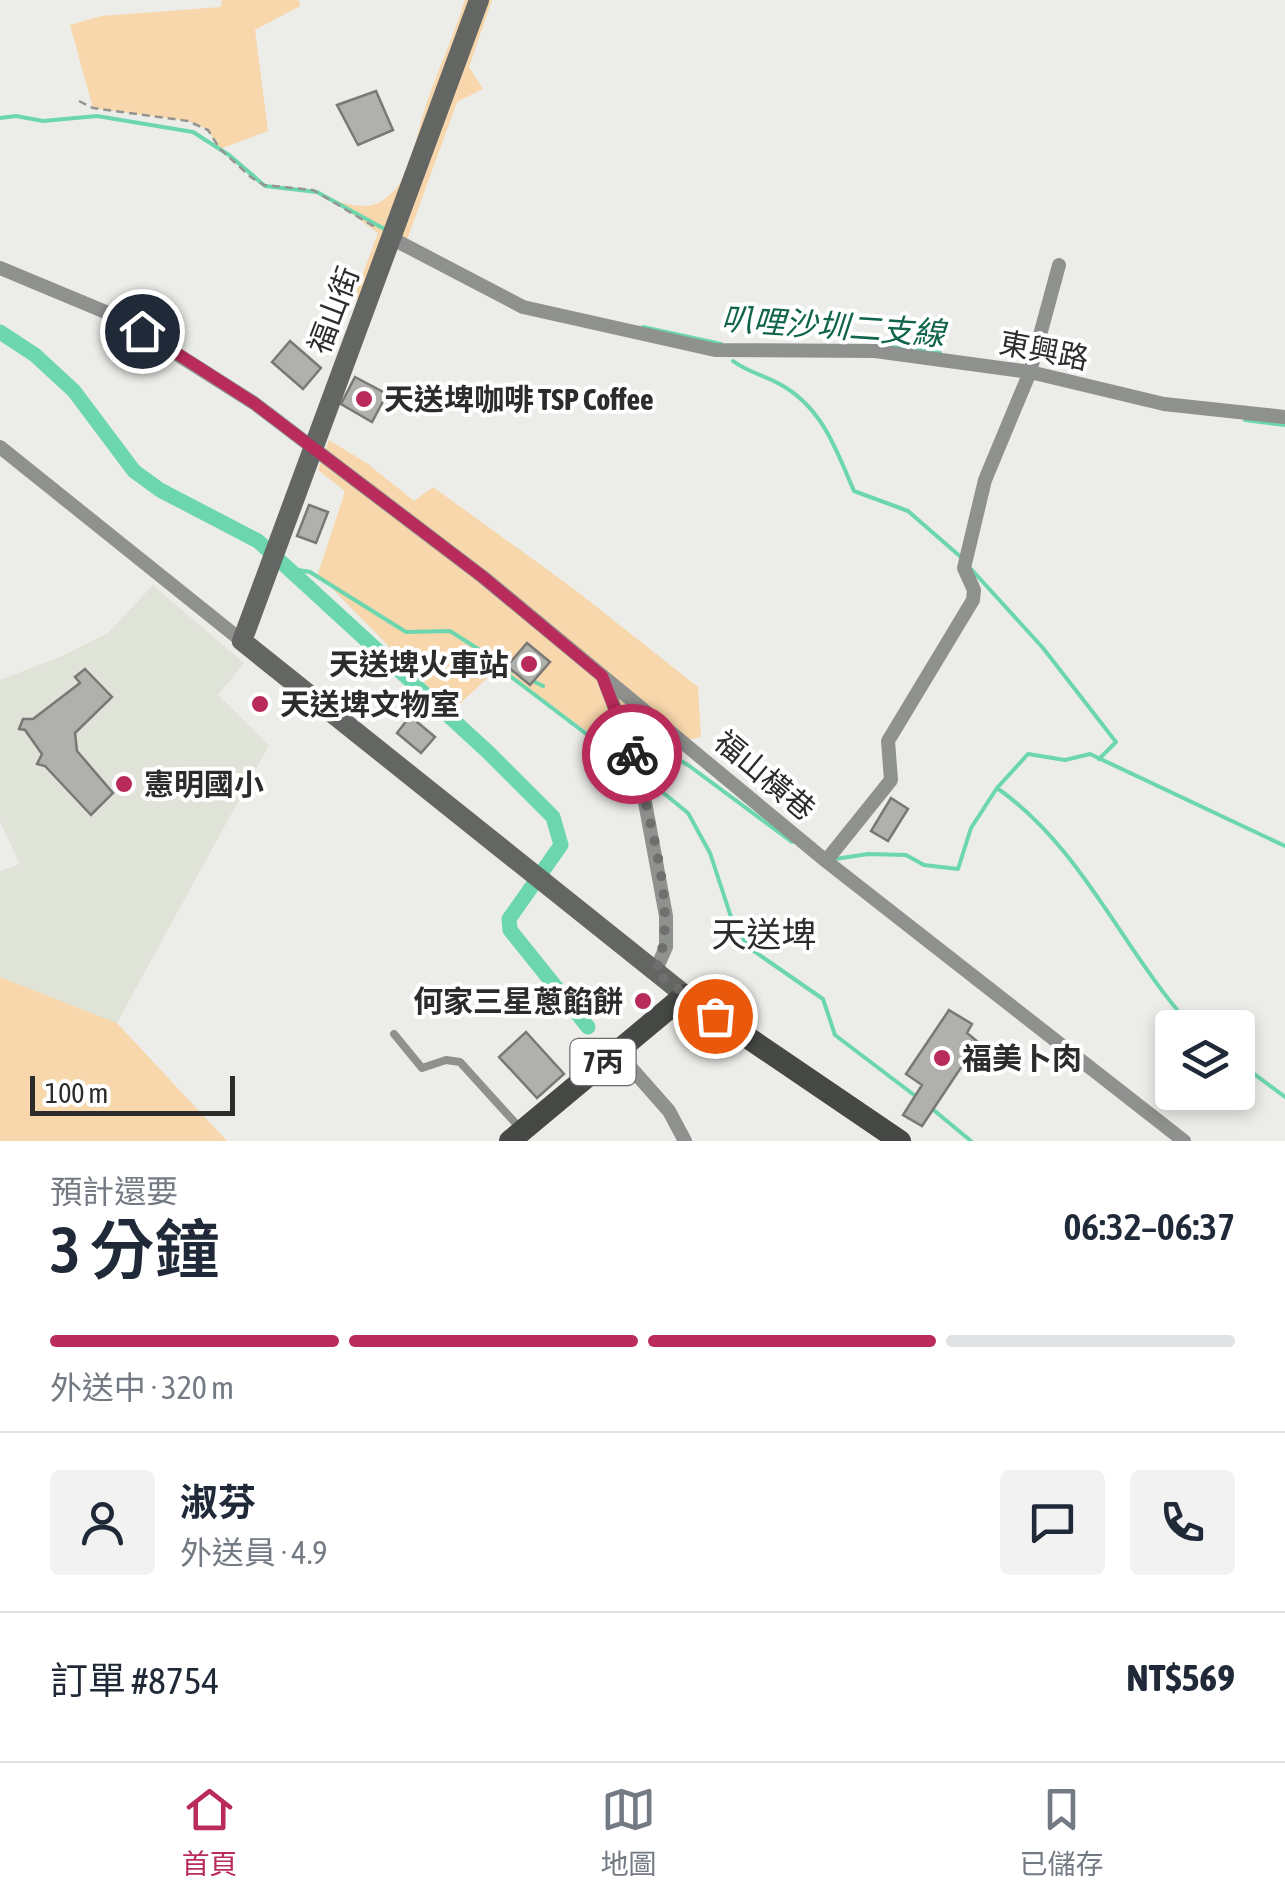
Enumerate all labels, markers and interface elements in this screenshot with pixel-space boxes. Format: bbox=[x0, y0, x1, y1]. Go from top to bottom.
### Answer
street label: 福山街 bbox=[301, 262, 365, 358]
pin bbox=[100, 289, 185, 374]
water label: 叭哩沙圳二支線 bbox=[720, 300, 949, 352]
icon: home bbox=[115, 304, 170, 359]
street label: 東興路 bbox=[997, 325, 1091, 375]
place label: 天送埤咖啡 TSP Coffee bbox=[384, 382, 654, 416]
marker: 天送埤咖啡 TSP Coffee bbox=[353, 388, 375, 410]
place label: 天送埤火車站 bbox=[329, 647, 509, 681]
marker: 天送埤火車站 bbox=[518, 653, 540, 675]
place label: 天送埤文物室 bbox=[280, 687, 460, 721]
marker: 天送埤文物室 bbox=[249, 693, 271, 715]
courier bbox=[582, 704, 682, 804]
street label: 福山橫巷 bbox=[708, 723, 822, 827]
icon: bike bbox=[605, 727, 660, 782]
place label: 憲明國小 bbox=[144, 767, 264, 801]
marker: 憲明國小 bbox=[113, 773, 135, 795]
district label: 天送埤 bbox=[711, 914, 817, 954]
pin bbox=[673, 974, 758, 1059]
place label: 何家三星蔥餡餅 bbox=[413, 984, 623, 1018]
icon: bag bbox=[688, 989, 743, 1044]
marker: 何家三星蔥餡餅 bbox=[632, 990, 654, 1012]
map controls bbox=[1155, 1010, 1255, 1110]
button: layers bbox=[1155, 1010, 1255, 1110]
road number: 7丙 bbox=[570, 1039, 636, 1085]
place label: 福美卜肉 bbox=[962, 1041, 1082, 1075]
marker: 福美卜肉 bbox=[931, 1047, 953, 1069]
scale bar bbox=[30, 1071, 235, 1116]
text: 100 m bbox=[45, 1077, 108, 1109]
text: 預計還要 bbox=[50, 1173, 178, 1210]
text: 06:32–06:37 bbox=[1063, 1205, 1235, 1248]
text: 3 分鐘 bbox=[50, 1212, 219, 1287]
text: 外送中 · 320 m bbox=[50, 1369, 234, 1406]
button: person bbox=[50, 1470, 155, 1575]
button: chat bbox=[1000, 1470, 1105, 1575]
button: phone bbox=[1130, 1470, 1235, 1575]
text: 淑芬 bbox=[180, 1481, 256, 1524]
text: 外送員 · 4.9 bbox=[180, 1534, 327, 1571]
text: NT$569 bbox=[1126, 1656, 1235, 1699]
text: 訂單 #8754 bbox=[50, 1659, 219, 1702]
tab: 首頁 bbox=[181, 1782, 238, 1882]
tab: 地圖 bbox=[600, 1782, 657, 1882]
tab: 已儲存 bbox=[1019, 1782, 1104, 1882]

